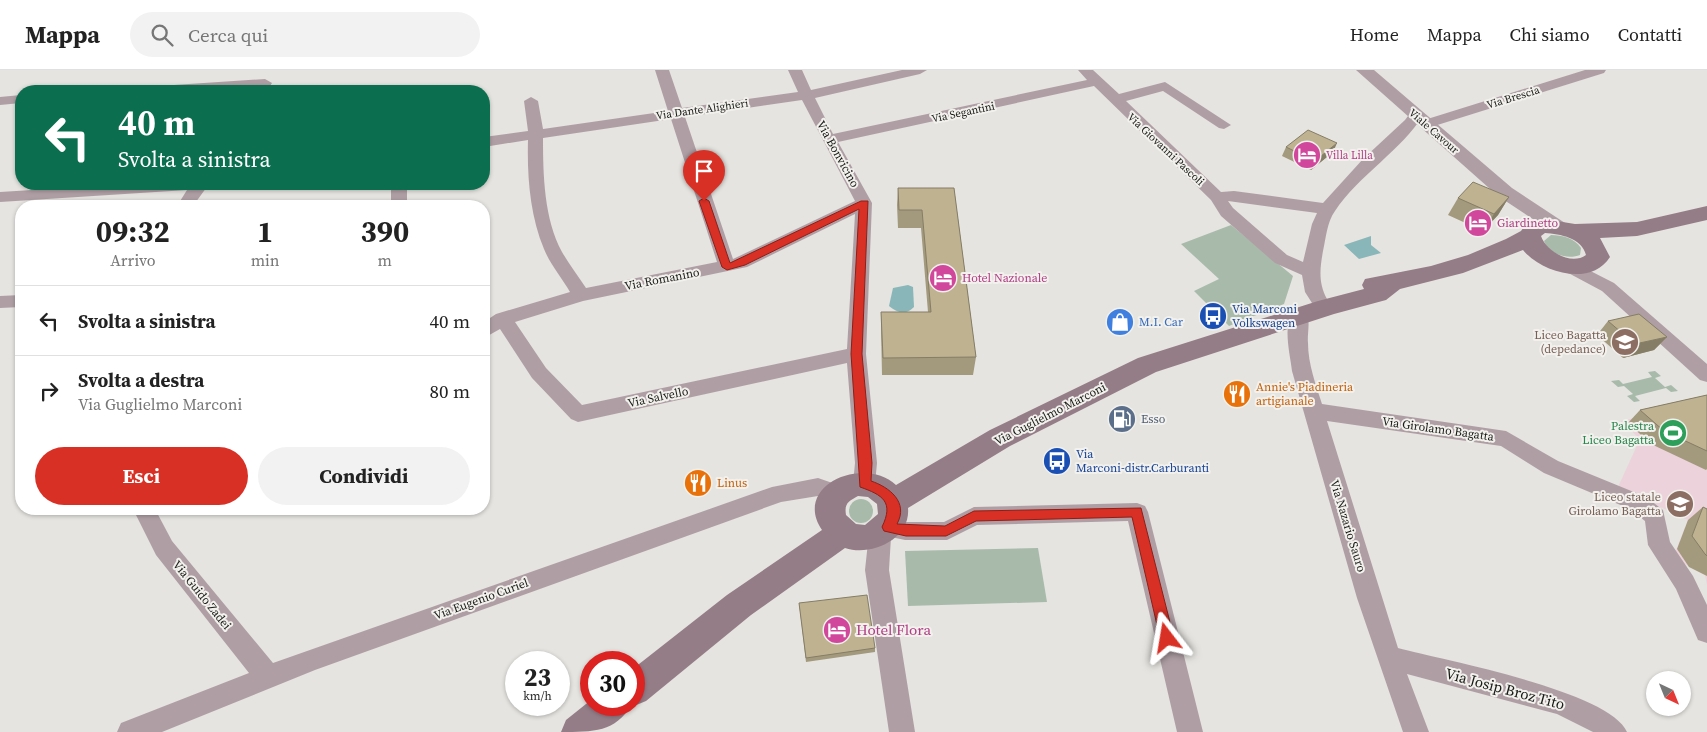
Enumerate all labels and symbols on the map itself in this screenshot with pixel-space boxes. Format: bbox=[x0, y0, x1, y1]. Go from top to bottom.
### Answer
street label: Via Brescia bbox=[1485, 82, 1542, 113]
street label: Via Dante Alighieri bbox=[655, 96, 749, 123]
street label: Via Segantini bbox=[930, 98, 996, 126]
street label: Viale Cavour bbox=[1405, 105, 1462, 158]
street label: Via Giovanni Pascoli bbox=[1124, 110, 1207, 189]
street label: Via Bonvicino bbox=[813, 118, 863, 191]
hotel icon: Villa Lilla bbox=[1292, 140, 1322, 170]
place label: Villa Lilla bbox=[1326, 148, 1373, 163]
pin bbox=[683, 150, 725, 201]
hotel icon: Giardinetto bbox=[1463, 208, 1493, 238]
place label: Giardinetto bbox=[1497, 215, 1558, 231]
hotel icon: Hotel Nazionale bbox=[928, 263, 958, 293]
street label: Via Romanino bbox=[623, 264, 701, 294]
place label: Hotel Nazionale bbox=[962, 270, 1047, 286]
bus stop icon: Via Marconi Volkswagen bbox=[1198, 301, 1228, 331]
place label: Via Marconi Volkswagen bbox=[1232, 301, 1298, 331]
shop icon: M.I. Car bbox=[1105, 307, 1135, 337]
place label: M.I. Car bbox=[1139, 314, 1183, 330]
place label: Liceo Bagatta (depedance) bbox=[1534, 327, 1607, 357]
school or university icon: Liceo Bagatta (depedance) bbox=[1610, 327, 1640, 357]
street label: Via Guglielmo Marconi bbox=[991, 379, 1109, 449]
restaurant icon: Annie's Piadineria artigianale bbox=[1222, 379, 1252, 409]
place label: Annie's Piadineria artigianale bbox=[1256, 379, 1354, 409]
street label: Via Salvello bbox=[626, 383, 690, 411]
fuel station icon: Esso bbox=[1107, 404, 1137, 434]
place label: Esso bbox=[1141, 411, 1166, 427]
street label: Via Girolamo Bagatta bbox=[1381, 413, 1496, 445]
place label: Palestra Liceo Bagatta bbox=[1582, 418, 1655, 448]
sports icon: Palestra Liceo Bagatta bbox=[1658, 418, 1688, 448]
bus stop icon: Via Marconi-distr.Carburanti bbox=[1042, 446, 1072, 476]
place label: Via Marconi-distr.Carburanti bbox=[1076, 446, 1210, 476]
restaurant icon: Linus bbox=[683, 468, 713, 498]
place label: Linus bbox=[717, 475, 747, 491]
street label: Via Nazario Sauro bbox=[1326, 478, 1370, 574]
place label: Liceo statale Girolamo Bagatta bbox=[1568, 489, 1662, 519]
school or university icon: Liceo statale Girolamo Bagatta bbox=[1665, 489, 1695, 519]
street label: Via Guido Zadei bbox=[169, 557, 235, 633]
street label: Via Eugenio Curiel bbox=[432, 574, 531, 624]
position arrow bbox=[1140, 611, 1192, 663]
hotel icon: Hotel Flora bbox=[822, 615, 852, 645]
place label: Hotel Flora bbox=[856, 619, 932, 640]
speed limit sign: 30 bbox=[580, 651, 645, 716]
street label: Via Josip Broz Tito bbox=[1443, 663, 1567, 715]
north arrow bbox=[1646, 671, 1691, 716]

